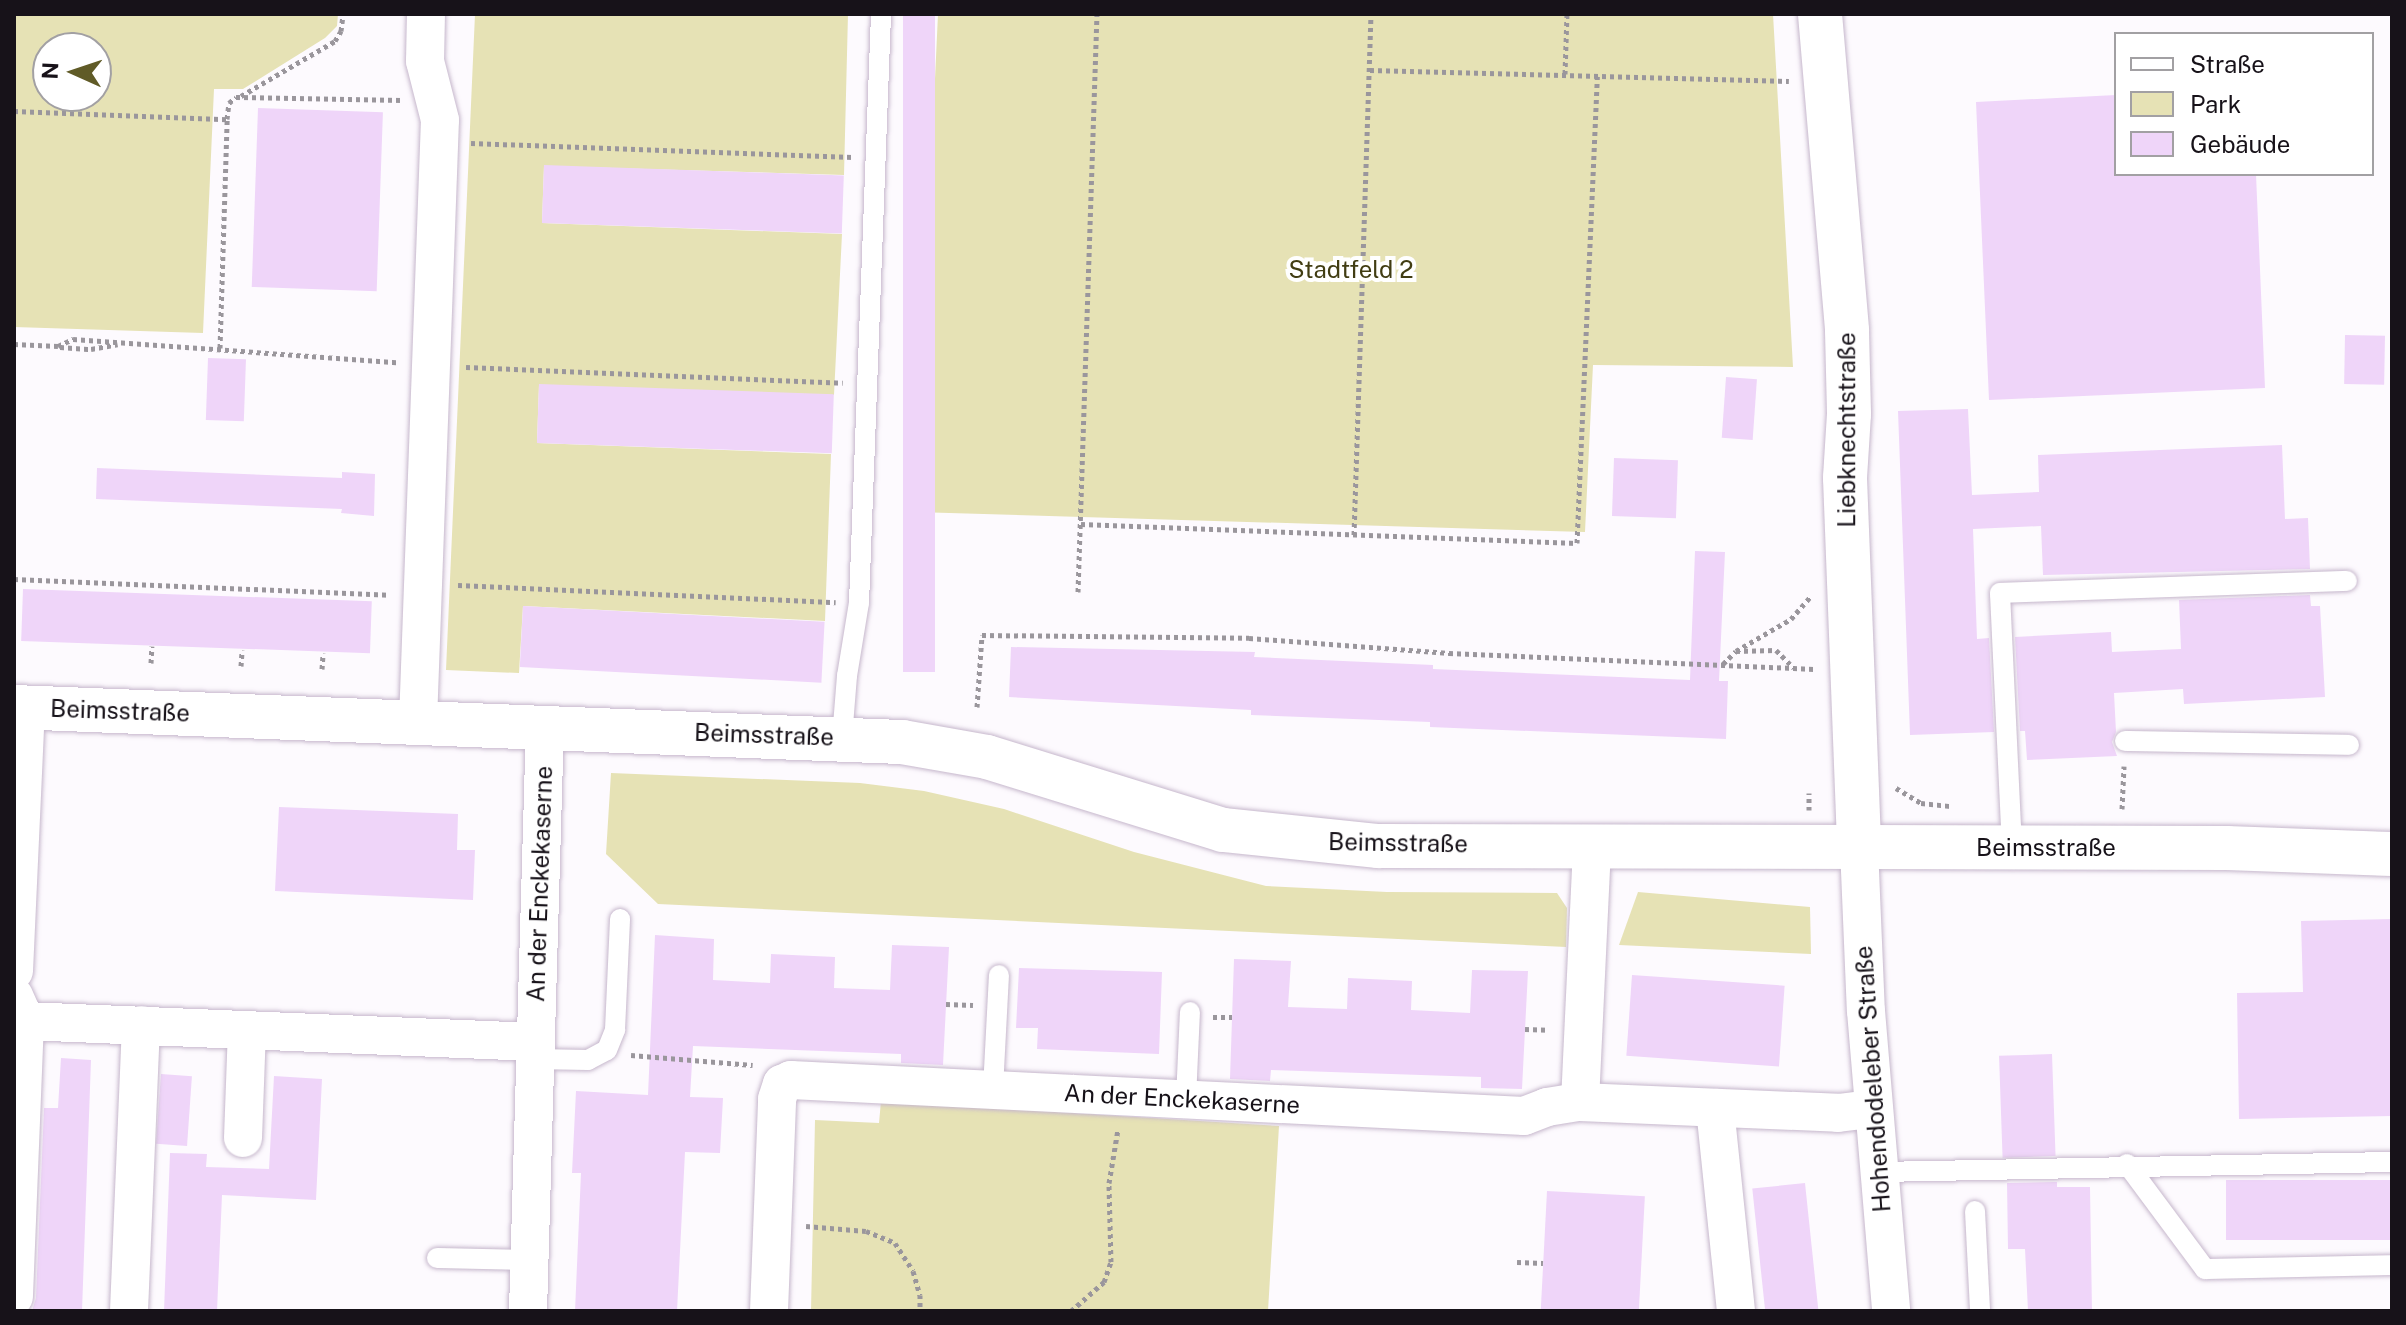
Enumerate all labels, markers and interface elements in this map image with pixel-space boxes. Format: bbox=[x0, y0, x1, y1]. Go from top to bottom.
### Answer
north arrow bbox=[32, 32, 112, 112]
legend bbox=[2114, 32, 2374, 176]
text: Straße bbox=[2190, 50, 2265, 78]
text: N bbox=[37, 62, 63, 80]
text: Park bbox=[2190, 90, 2241, 118]
text: Gebäude bbox=[2190, 130, 2290, 158]
park label: Stadtfeld 2 bbox=[1289, 256, 1413, 284]
street label: Liebknechtstraße bbox=[1833, 332, 1861, 528]
street label: Beimsstraße bbox=[50, 694, 190, 728]
street label: Beimsstraße bbox=[694, 718, 834, 752]
street label: An der Enckekaserne bbox=[521, 765, 559, 1003]
street label: Beimsstraße bbox=[1328, 827, 1468, 859]
street label: Beimsstraße bbox=[1976, 834, 2116, 862]
street label: Hohendodeleber Straße bbox=[1849, 945, 1897, 1213]
street label: An der Enckekaserne bbox=[1063, 1078, 1301, 1120]

